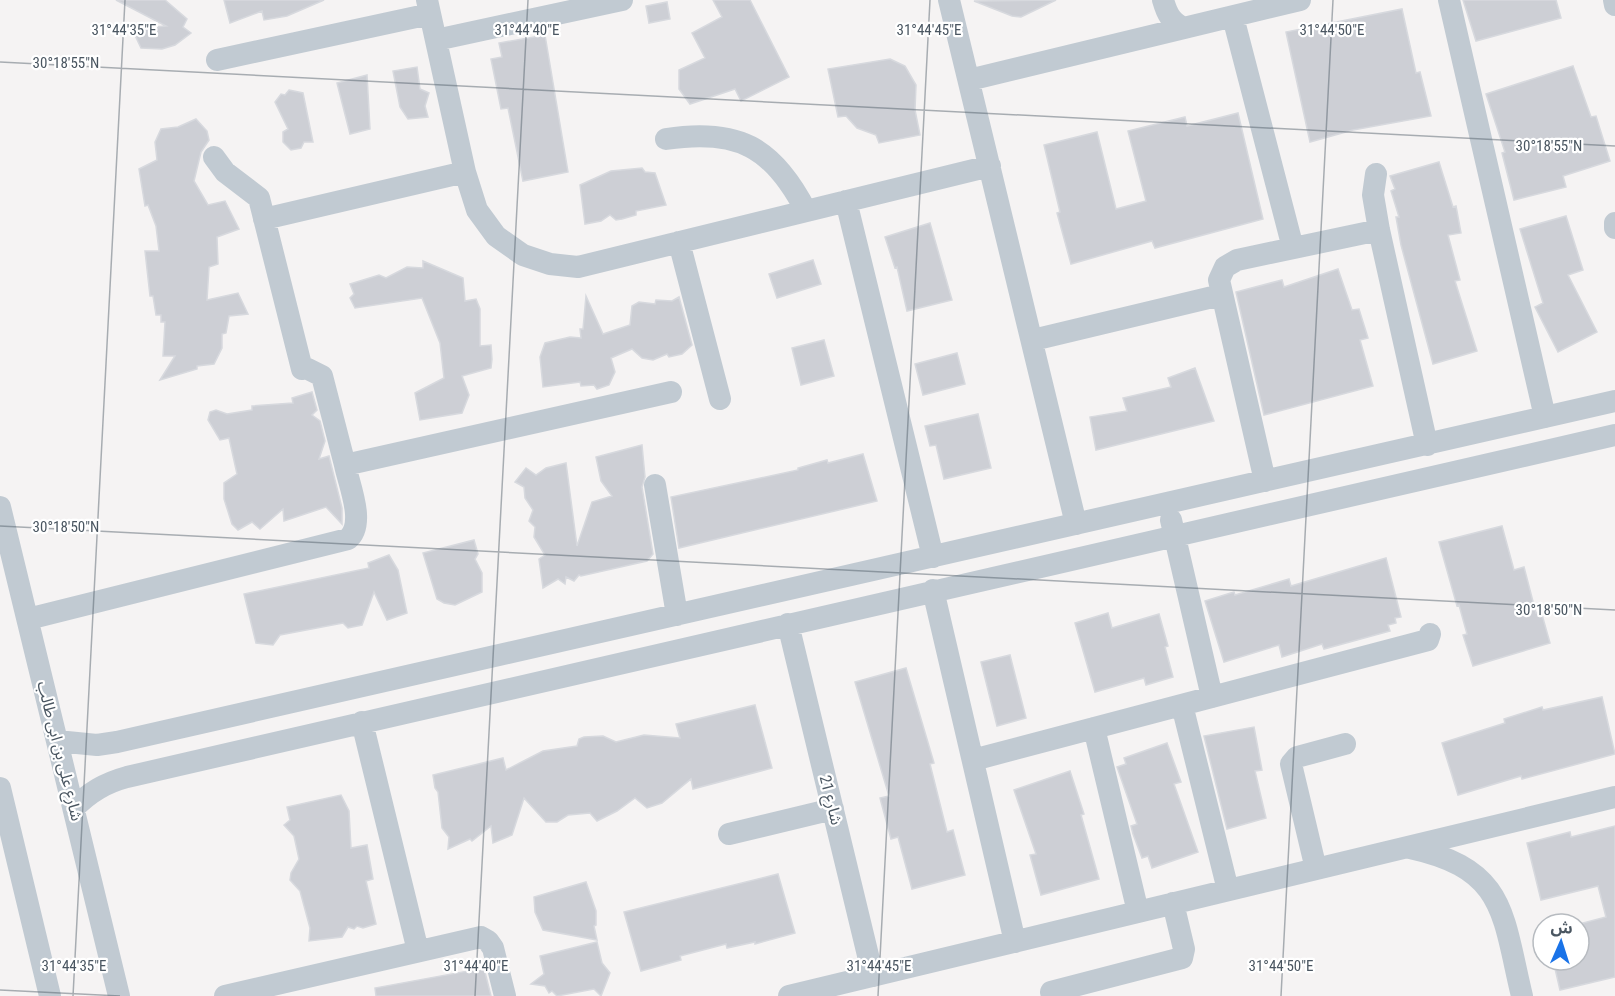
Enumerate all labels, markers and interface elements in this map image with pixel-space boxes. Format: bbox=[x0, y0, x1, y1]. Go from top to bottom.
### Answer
text: 31°44'35"E bbox=[92, 21, 156, 39]
text: 31°44'40"E bbox=[495, 21, 559, 39]
text: 31°44'45"E bbox=[897, 21, 961, 39]
text: 31°44'50"E bbox=[1300, 21, 1364, 39]
text: 30°18'55"N bbox=[33, 54, 99, 72]
text: 30°18'55"N bbox=[1516, 137, 1582, 155]
text: 30°18'50"N bbox=[33, 518, 99, 536]
text: 30°18'50"N bbox=[1516, 601, 1582, 619]
street label: شارع على بن ابى طالب bbox=[31, 679, 87, 824]
street label: شارع 21 bbox=[813, 773, 846, 828]
north arrow bbox=[1531, 912, 1591, 972]
text: ش bbox=[1550, 917, 1573, 938]
text: 31°44'35"E bbox=[42, 957, 106, 975]
text: 31°44'40"E bbox=[444, 957, 508, 975]
text: 31°44'45"E bbox=[847, 957, 911, 975]
text: 31°44'50"E bbox=[1249, 957, 1313, 975]

